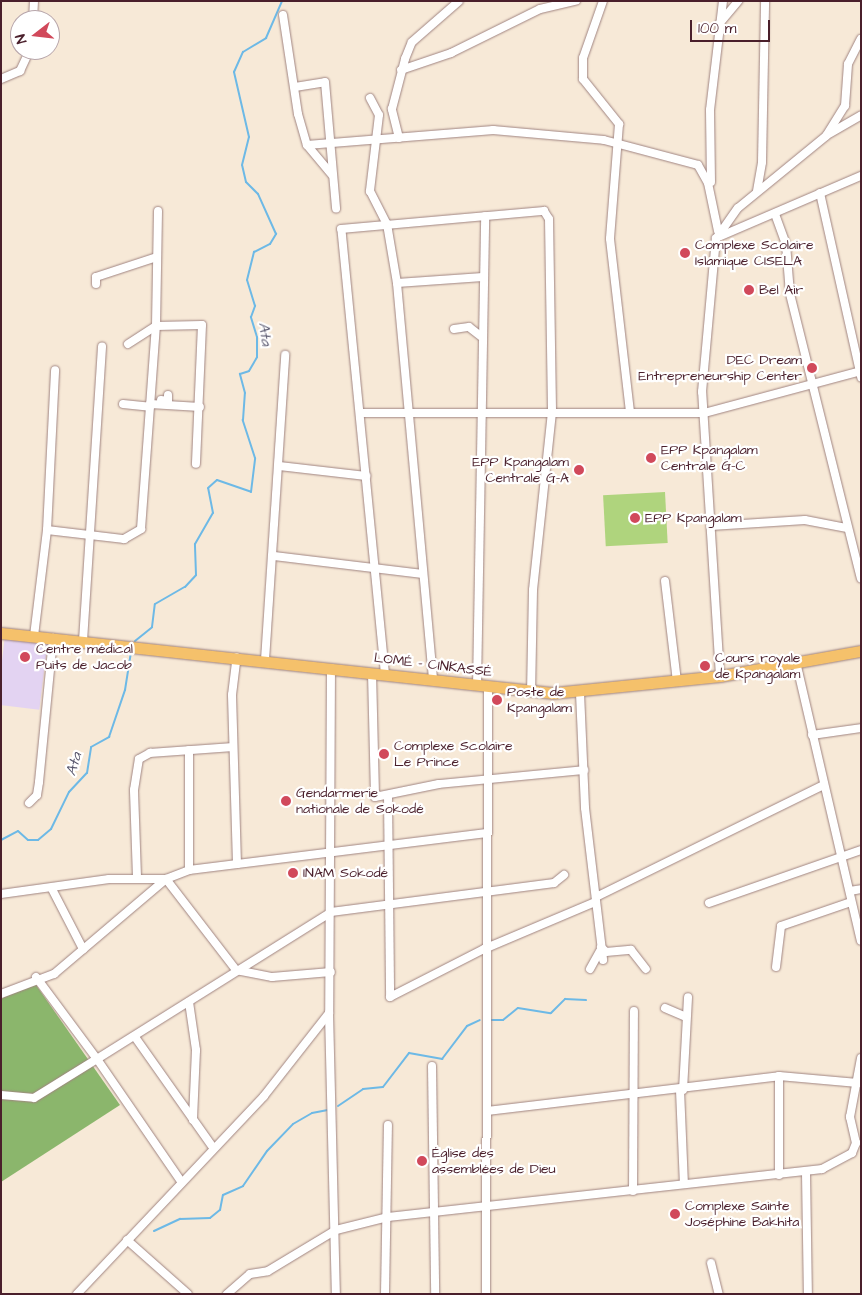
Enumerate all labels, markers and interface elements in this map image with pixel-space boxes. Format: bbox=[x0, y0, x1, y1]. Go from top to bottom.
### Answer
north arrow bbox=[10, 10, 60, 60]
scale bar bbox=[692, 10, 772, 42]
text: 100 m bbox=[698, 18, 737, 39]
text: N bbox=[11, 32, 32, 46]
place label: Complexe Scolaire Islamique CISELA bbox=[695, 237, 813, 270]
marker: Complexe Scolaire Islamique CISELA bbox=[679, 247, 691, 259]
place label: Bel Air bbox=[759, 282, 803, 298]
marker: Bel Air bbox=[743, 284, 755, 296]
water label: Ata bbox=[254, 321, 276, 347]
place label: DEC Dream Entrepreneurship Center bbox=[638, 352, 802, 384]
marker: DEC Dream Entrepreneurship Center bbox=[806, 362, 818, 374]
place label: EPP Kpangalam Centrale G-C bbox=[661, 442, 758, 474]
marker: EPP Kpangalam Centrale G-C bbox=[645, 452, 657, 464]
place label: EPP Kpangalam Centrale G-A bbox=[472, 454, 569, 487]
marker: EPP Kpangalam Centrale G-A bbox=[573, 464, 585, 476]
place label: EPP Kpangalam bbox=[645, 510, 742, 526]
marker: EPP Kpangalam bbox=[629, 512, 641, 524]
place label: Centre médical Puits de Jacob bbox=[36, 641, 133, 674]
street label: LOMÉ - CINKASSÉ bbox=[373, 649, 493, 681]
marker: Centre médical Puits de Jacob bbox=[18, 650, 32, 664]
place label: Cours royale de Kpangalam bbox=[715, 650, 800, 682]
marker: Cours royale de Kpangalam bbox=[699, 660, 711, 672]
place label: Poste de Kpangalam bbox=[507, 684, 572, 716]
marker: Poste de Kpangalam bbox=[491, 694, 503, 706]
place label: Complexe Scolaire Le Prince bbox=[394, 738, 512, 770]
marker: Complexe Scolaire Le Prince bbox=[378, 748, 390, 760]
water label: Ata bbox=[62, 750, 86, 778]
place label: Gendarmerie nationale de Sokodé bbox=[296, 785, 424, 818]
marker: Gendarmerie nationale de Sokodé bbox=[280, 795, 292, 807]
place label: INAM Sokodé bbox=[303, 865, 388, 881]
marker: INAM Sokodé bbox=[287, 867, 299, 879]
place label: Église des assemblées de Dieu bbox=[432, 1145, 556, 1178]
marker: Église des assemblées de Dieu bbox=[416, 1155, 428, 1167]
place label: Complexe Sainte Joséphine Bakhita bbox=[685, 1198, 799, 1230]
marker: Complexe Sainte Joséphine Bakhita bbox=[669, 1208, 681, 1220]

